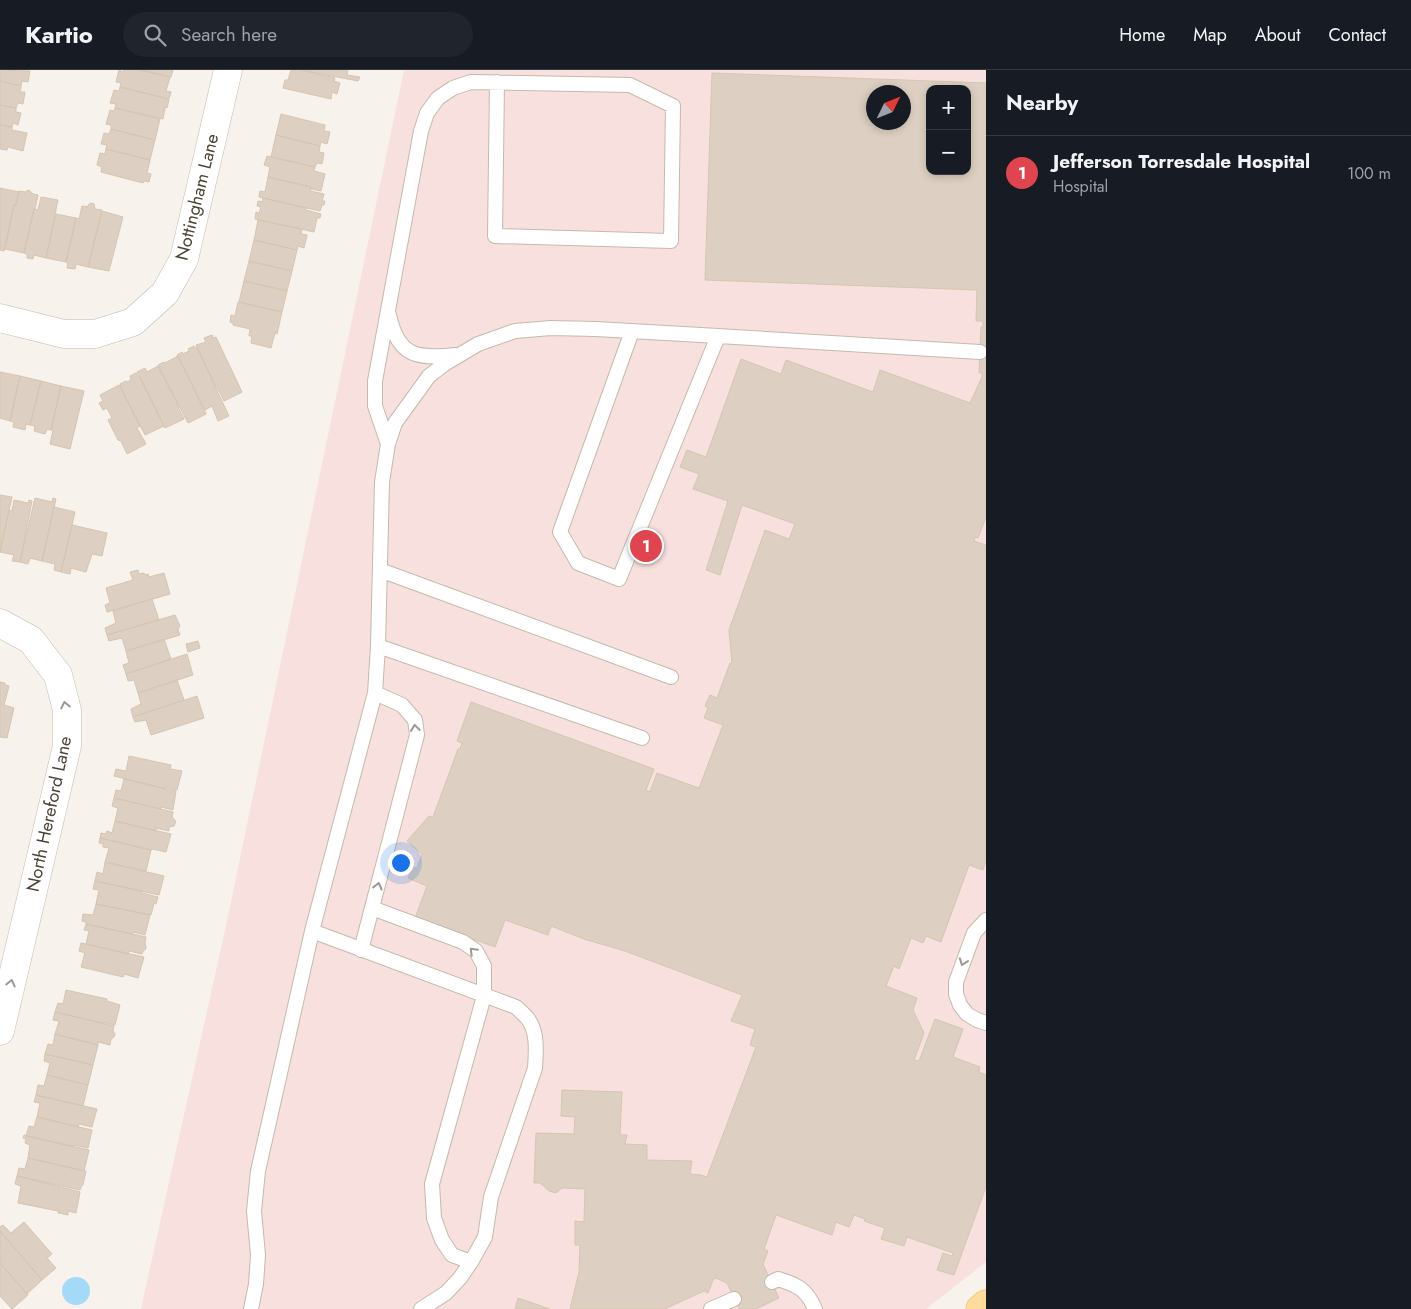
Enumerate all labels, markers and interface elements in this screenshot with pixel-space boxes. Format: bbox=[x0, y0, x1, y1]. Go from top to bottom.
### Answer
search box bbox=[123, 12, 473, 57]
text: Kartio bbox=[25, 17, 93, 52]
icon: search bbox=[141, 21, 169, 49]
text: Search here bbox=[181, 21, 277, 48]
text: Home bbox=[1119, 22, 1165, 48]
text: Map bbox=[1193, 22, 1227, 48]
text: About bbox=[1255, 22, 1300, 48]
text: Contact bbox=[1328, 22, 1386, 48]
north arrow bbox=[866, 85, 911, 130]
map controls bbox=[926, 85, 971, 175]
button: + bbox=[926, 85, 971, 130]
text: Nearby bbox=[1006, 88, 1078, 118]
button: − bbox=[926, 130, 971, 175]
street label: Nottingham Lane bbox=[169, 131, 225, 263]
text: Jefferson Torresdale Hospital bbox=[1053, 148, 1310, 175]
text: 1 bbox=[1018, 162, 1026, 185]
text: 100 m bbox=[1347, 162, 1391, 185]
text: Hospital bbox=[1053, 175, 1108, 198]
pin: 1 bbox=[630, 527, 662, 565]
one-way arrow bbox=[61, 701, 71, 710]
one-way arrow bbox=[410, 724, 421, 732]
street label: North Hereford Lane bbox=[20, 734, 78, 894]
your location bbox=[388, 850, 414, 876]
one-way arrow bbox=[372, 881, 383, 890]
one-way arrow bbox=[470, 947, 479, 956]
one-way arrow bbox=[959, 958, 969, 966]
one-way arrow bbox=[5, 979, 16, 988]

